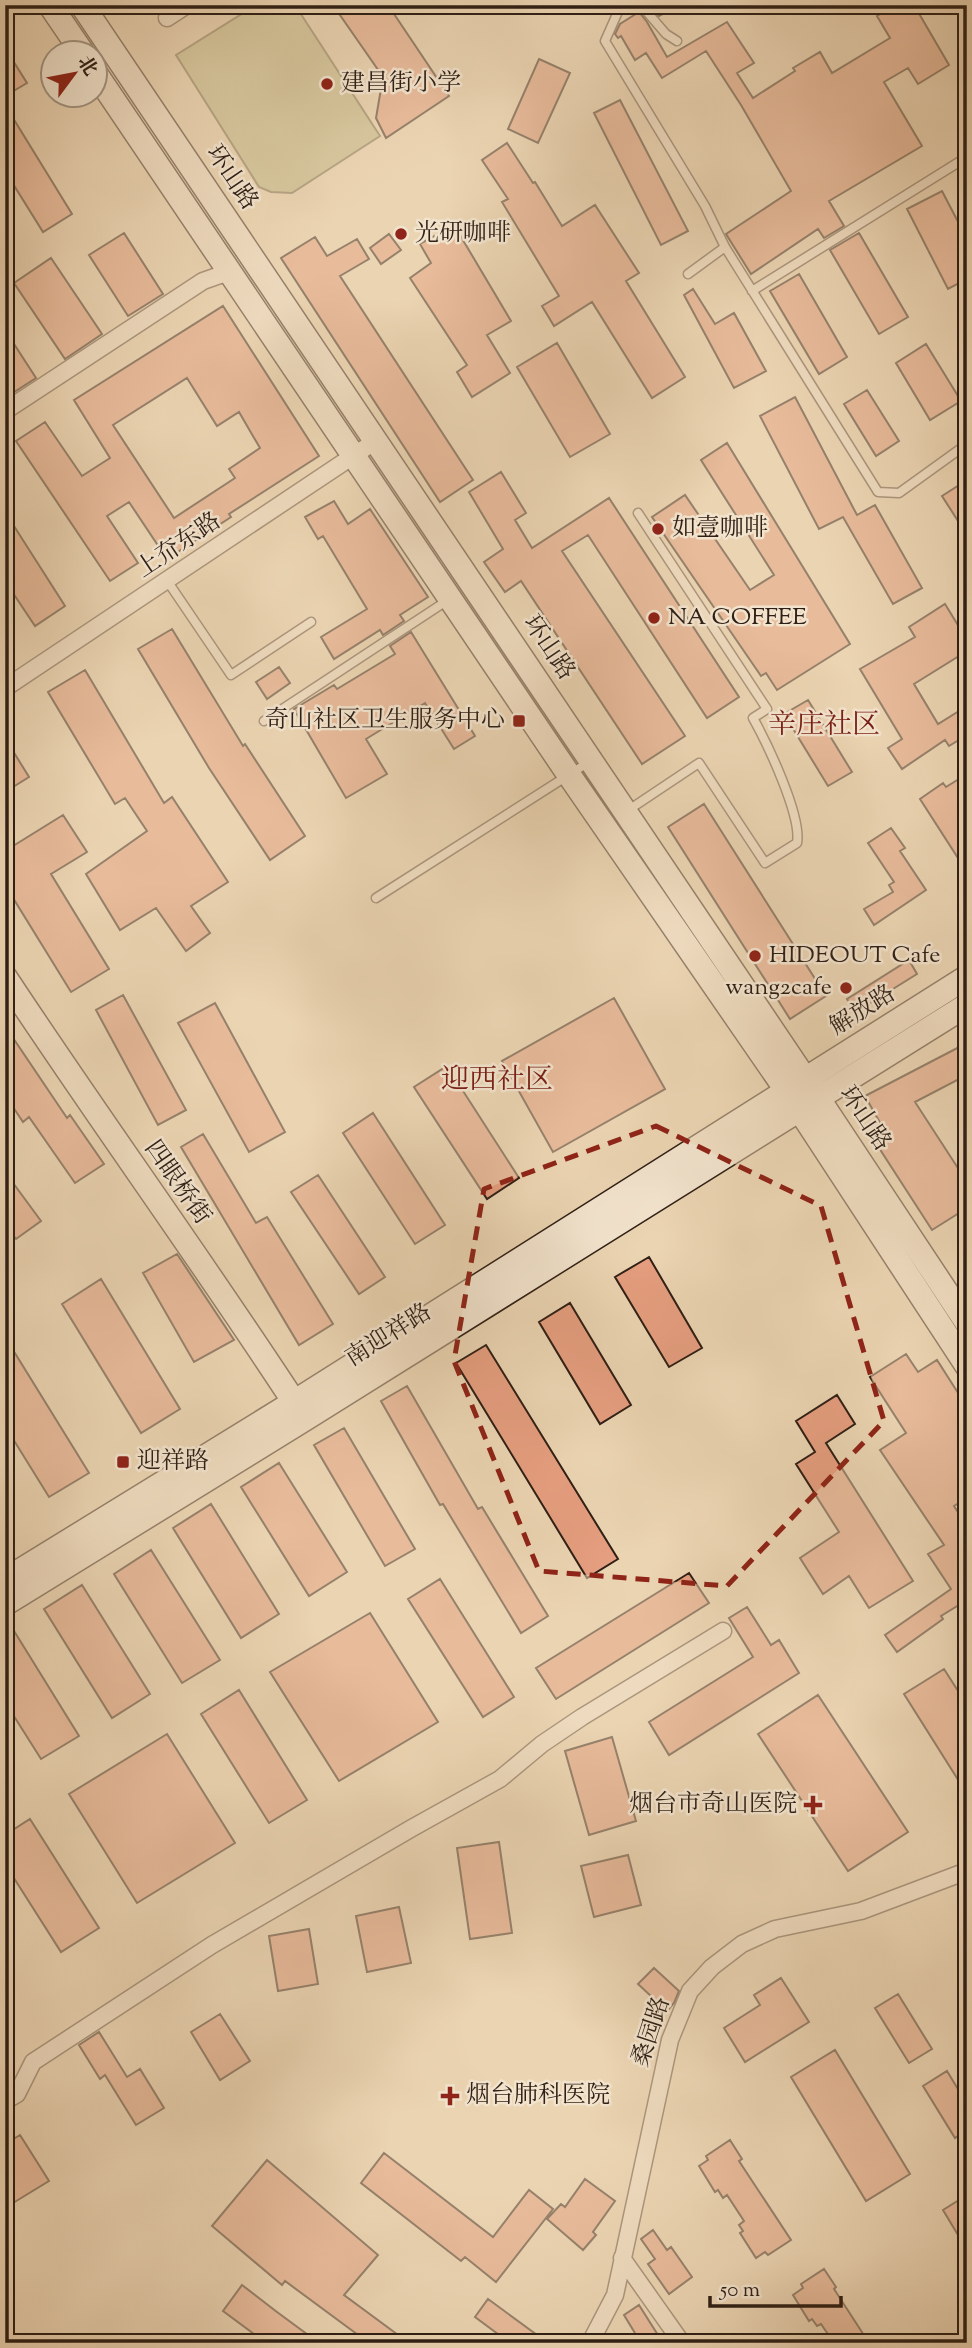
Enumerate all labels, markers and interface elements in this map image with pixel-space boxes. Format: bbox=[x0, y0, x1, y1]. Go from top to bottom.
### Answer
north arrow bbox=[38, 38, 108, 108]
text: 北 bbox=[70, 51, 103, 82]
place label: 建昌街小学 bbox=[341, 67, 461, 101]
marker: 建昌街小学 bbox=[319, 76, 335, 92]
street label: 环山路 bbox=[197, 139, 265, 217]
place label: 光研咖啡 bbox=[415, 217, 511, 251]
marker: 光研咖啡 bbox=[393, 226, 409, 242]
street label: 上夼东路 bbox=[130, 505, 228, 587]
place label: 如壹咖啡 bbox=[672, 512, 768, 546]
marker: 如壹咖啡 bbox=[650, 521, 666, 537]
place label: NA COFFEE bbox=[668, 601, 807, 635]
street label: 环山路 bbox=[514, 609, 582, 687]
marker: NA COFFEE bbox=[646, 610, 662, 626]
place label: 奇山社区卫生服务中心 bbox=[265, 704, 505, 738]
district label: 辛庄社区 bbox=[768, 706, 880, 746]
marker: 奇山社区卫生服务中心 bbox=[511, 713, 527, 729]
place label: HIDEOUT Cafe bbox=[769, 939, 940, 973]
marker: HIDEOUT Cafe bbox=[747, 948, 763, 964]
place label: wang2cafe bbox=[725, 971, 832, 1005]
street label: 解放路 bbox=[823, 978, 903, 1044]
marker: wang2cafe bbox=[838, 980, 854, 996]
district label: 迎西社区 bbox=[441, 1061, 553, 1101]
street label: 环山路 bbox=[830, 1080, 898, 1158]
street label: 四眼桥街 bbox=[136, 1134, 218, 1232]
street label: 南迎祥路 bbox=[339, 1296, 439, 1376]
place label: 迎祥路 bbox=[137, 1445, 209, 1479]
marker: 迎祥路 bbox=[115, 1454, 131, 1470]
place label: 烟台市奇山医院 bbox=[629, 1788, 797, 1822]
marker: 烟台市奇山医院 bbox=[803, 1795, 823, 1815]
street label: 桑园路 bbox=[625, 1993, 679, 2071]
place label: 烟台肺科医院 bbox=[466, 2079, 610, 2113]
marker: 烟台肺科医院 bbox=[440, 2086, 460, 2106]
scale bar bbox=[710, 2264, 841, 2308]
text: 50 m bbox=[719, 2276, 760, 2306]

